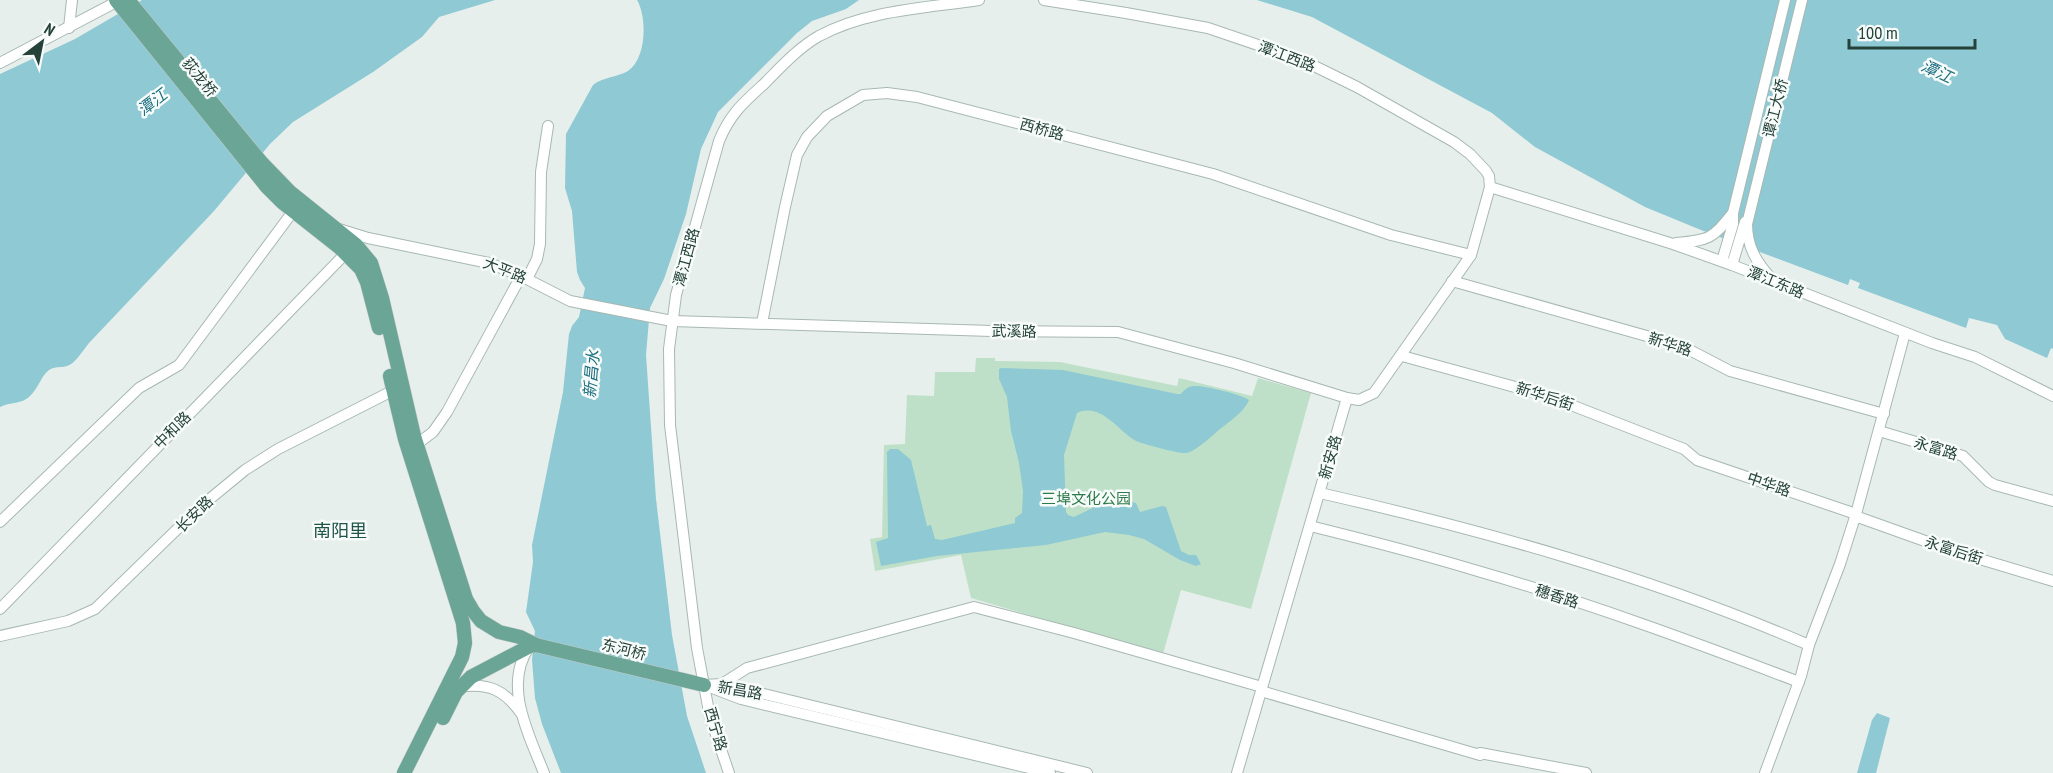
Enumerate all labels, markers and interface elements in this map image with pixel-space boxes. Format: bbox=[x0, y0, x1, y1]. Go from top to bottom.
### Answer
north arrow bbox=[12, 12, 72, 72]
scale bar bbox=[1849, 12, 1975, 50]
text: N bbox=[41, 19, 59, 40]
text: 100 m bbox=[1858, 21, 1898, 44]
street label: 潭江西路 bbox=[1256, 36, 1318, 76]
street label: 荻龙桥 bbox=[178, 54, 222, 100]
water label: 潭江 bbox=[1918, 55, 1958, 88]
street label: 谭江大桥 bbox=[1759, 77, 1791, 139]
water label: 潭江 bbox=[133, 83, 172, 120]
street label: 西桥路 bbox=[1018, 114, 1066, 144]
street label: 潭江西路 bbox=[669, 226, 703, 288]
street label: 大平路 bbox=[481, 253, 529, 287]
street label: 潭江东路 bbox=[1745, 262, 1807, 302]
street label: 武溪路 bbox=[991, 321, 1037, 341]
street label: 新华路 bbox=[1646, 328, 1694, 360]
water label: 新昌水 bbox=[579, 348, 603, 399]
street label: 新华后街 bbox=[1514, 378, 1576, 414]
street label: 中和路 bbox=[149, 407, 195, 453]
street label: 永富路 bbox=[1912, 432, 1960, 464]
street label: 新安路 bbox=[1315, 433, 1345, 481]
street label: 中华路 bbox=[1745, 468, 1793, 500]
park label: 三埠文化公园 bbox=[1041, 489, 1131, 508]
street label: 长安路 bbox=[171, 492, 217, 536]
district label: 南阳里 bbox=[313, 519, 367, 542]
street label: 永富后街 bbox=[1923, 532, 1985, 568]
street label: 穗香路 bbox=[1533, 580, 1581, 612]
street label: 东河桥 bbox=[600, 634, 648, 664]
street label: 新昌路 bbox=[716, 677, 764, 703]
street label: 西宁路 bbox=[701, 705, 731, 753]

